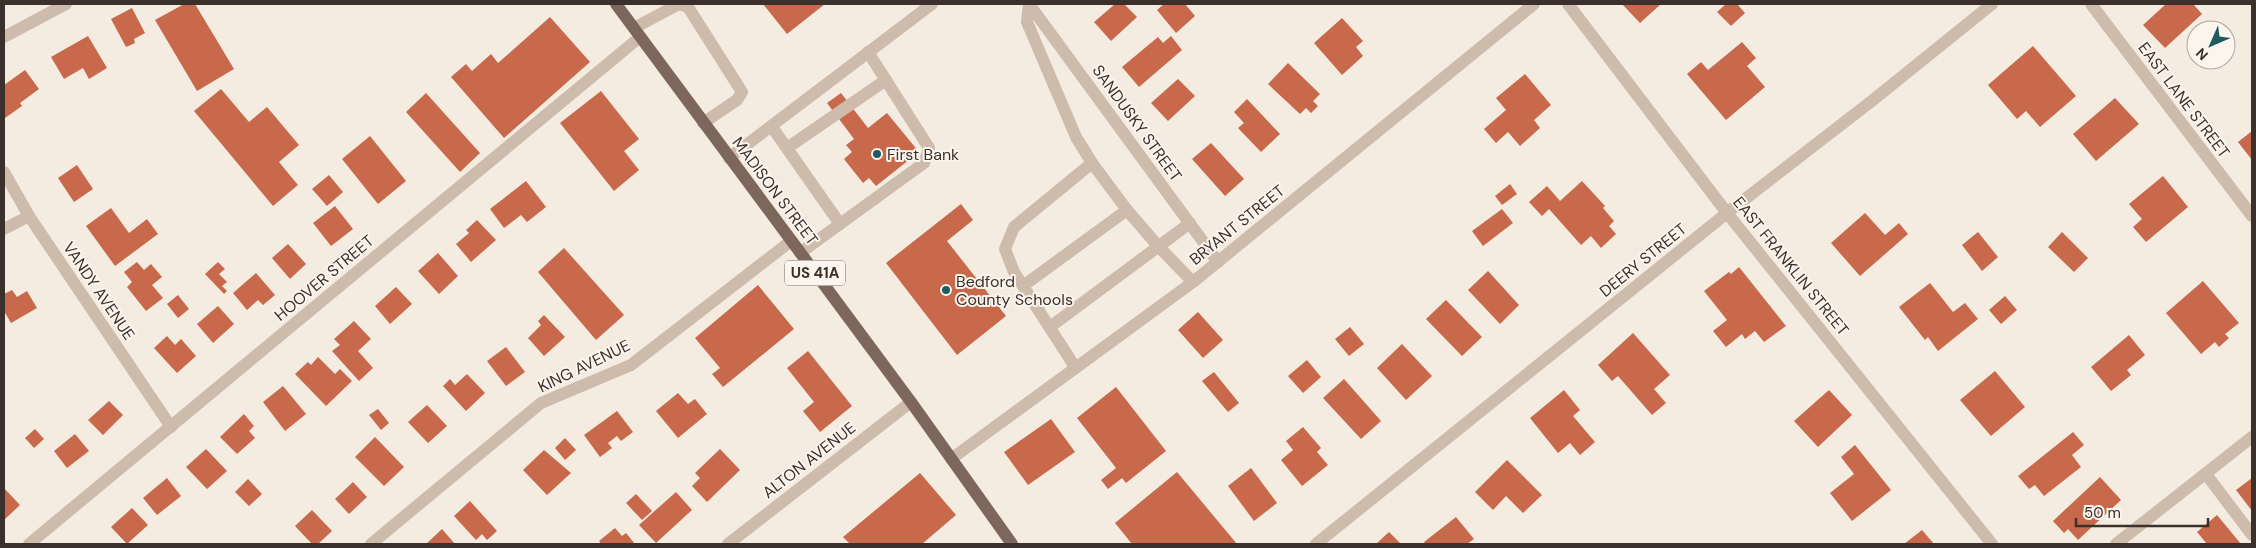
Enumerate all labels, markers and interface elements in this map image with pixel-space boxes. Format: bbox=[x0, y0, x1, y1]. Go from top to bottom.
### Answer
north arrow bbox=[2186, 20, 2236, 70]
street label: EAST LANE STREET bbox=[2134, 38, 2234, 162]
street label: SANDUSKY STREET bbox=[1088, 61, 1186, 185]
street label: MADISON STREET bbox=[727, 133, 823, 249]
place label: First Bank bbox=[887, 144, 959, 165]
marker: First Bank bbox=[871, 148, 883, 160]
street label: BRYANT STREET bbox=[1185, 180, 1289, 270]
street label: EAST FRANKLIN STREET bbox=[1728, 192, 1854, 340]
street label: DEERY STREET bbox=[1595, 218, 1691, 302]
street label: HOOVER STREET bbox=[270, 230, 378, 326]
street label: VANDY AVENUE bbox=[58, 238, 140, 344]
road number: US 41A bbox=[785, 260, 845, 286]
place label: Bedford County Schools bbox=[956, 271, 1073, 310]
marker: Bedford County Schools bbox=[940, 284, 952, 296]
street label: KING AVENUE bbox=[534, 335, 634, 397]
street label: ALTON AVENUE bbox=[758, 417, 860, 503]
scale bar bbox=[2076, 496, 2208, 528]
text: 50 m bbox=[2084, 503, 2121, 523]

